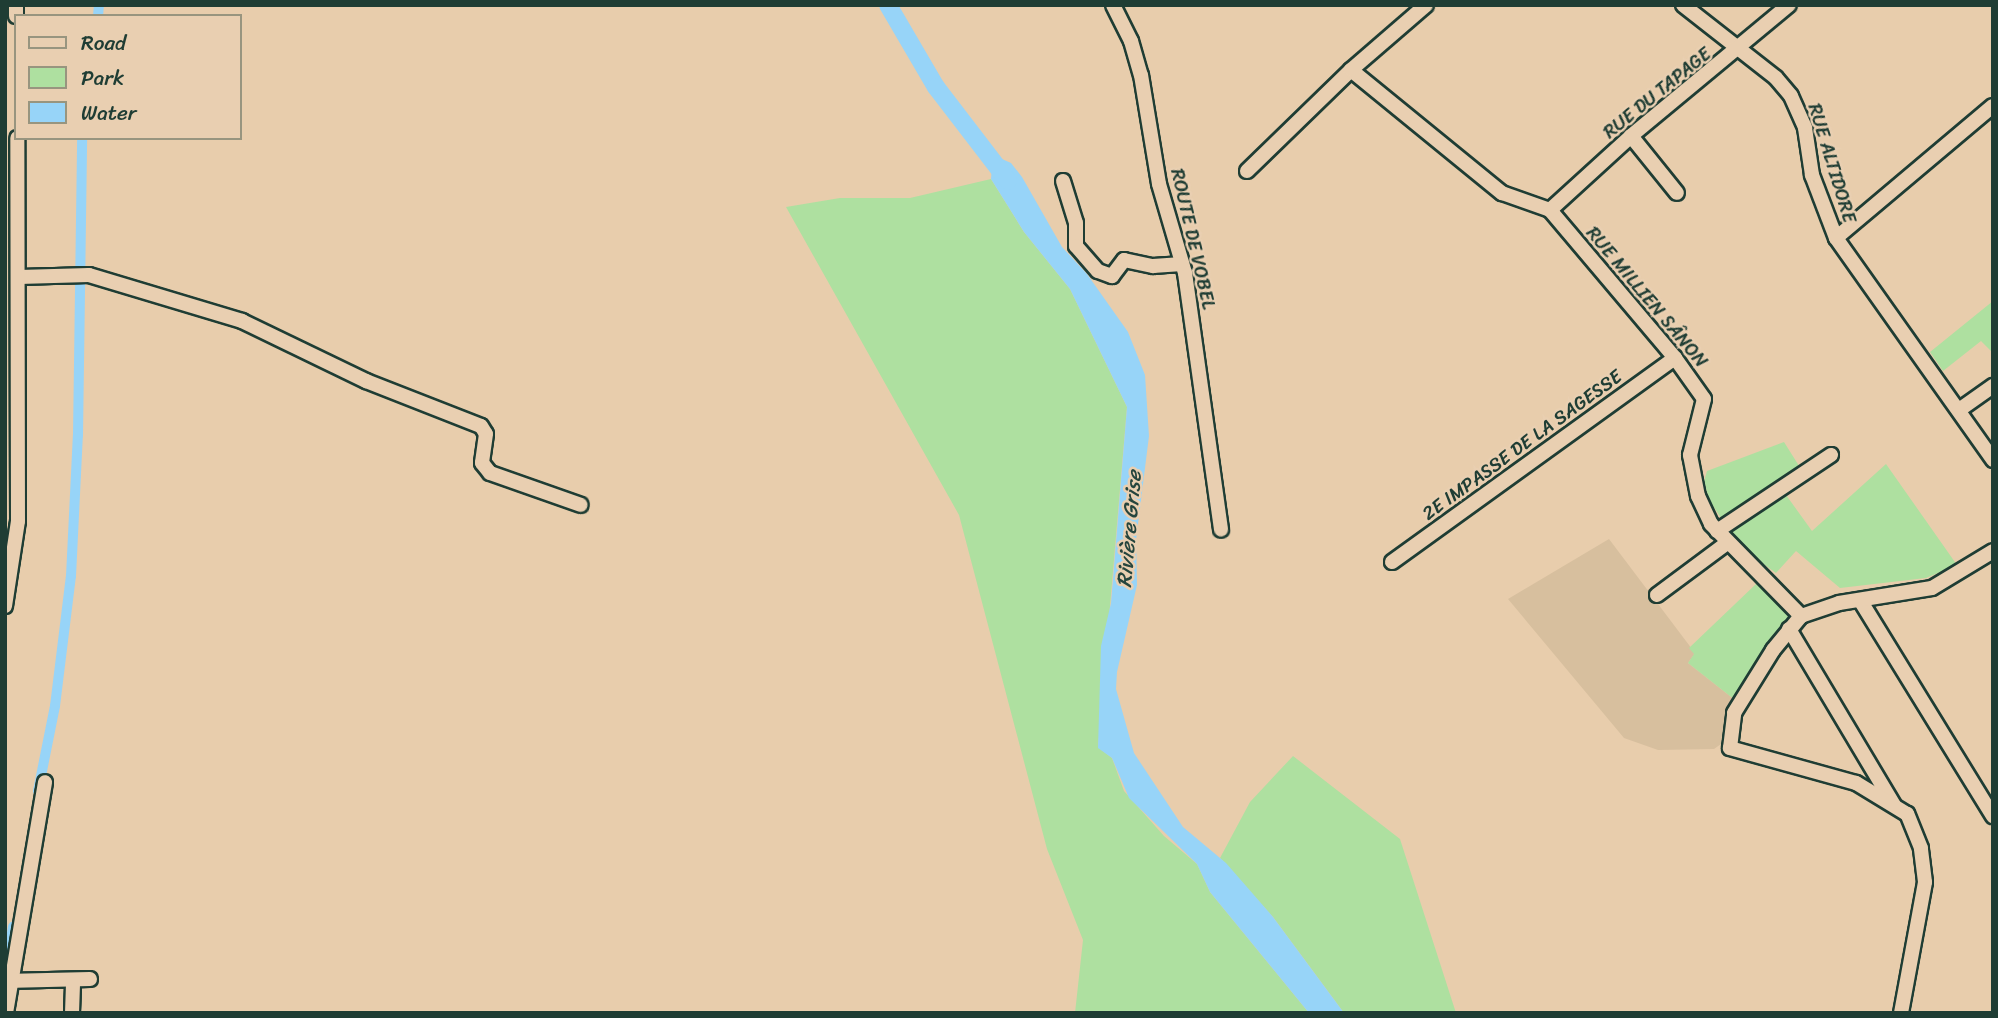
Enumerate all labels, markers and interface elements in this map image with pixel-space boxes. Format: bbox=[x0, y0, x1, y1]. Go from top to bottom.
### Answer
legend bbox=[14, 14, 242, 140]
text: Road bbox=[81, 24, 126, 62]
street label: RUE DU TAPAGE bbox=[1597, 42, 1717, 144]
text: Park bbox=[81, 59, 124, 97]
text: Water bbox=[81, 94, 136, 132]
street label: RUE ALTIDORE bbox=[1803, 102, 1861, 224]
street label: ROUTE DE VOBEL bbox=[1166, 166, 1220, 312]
street label: RUE MILLIEN SÂNON bbox=[1581, 221, 1713, 373]
street label: 2E IMPASSE DE LA SAGESSE bbox=[1417, 364, 1627, 526]
water label: Rivière Grise bbox=[1111, 470, 1147, 588]

